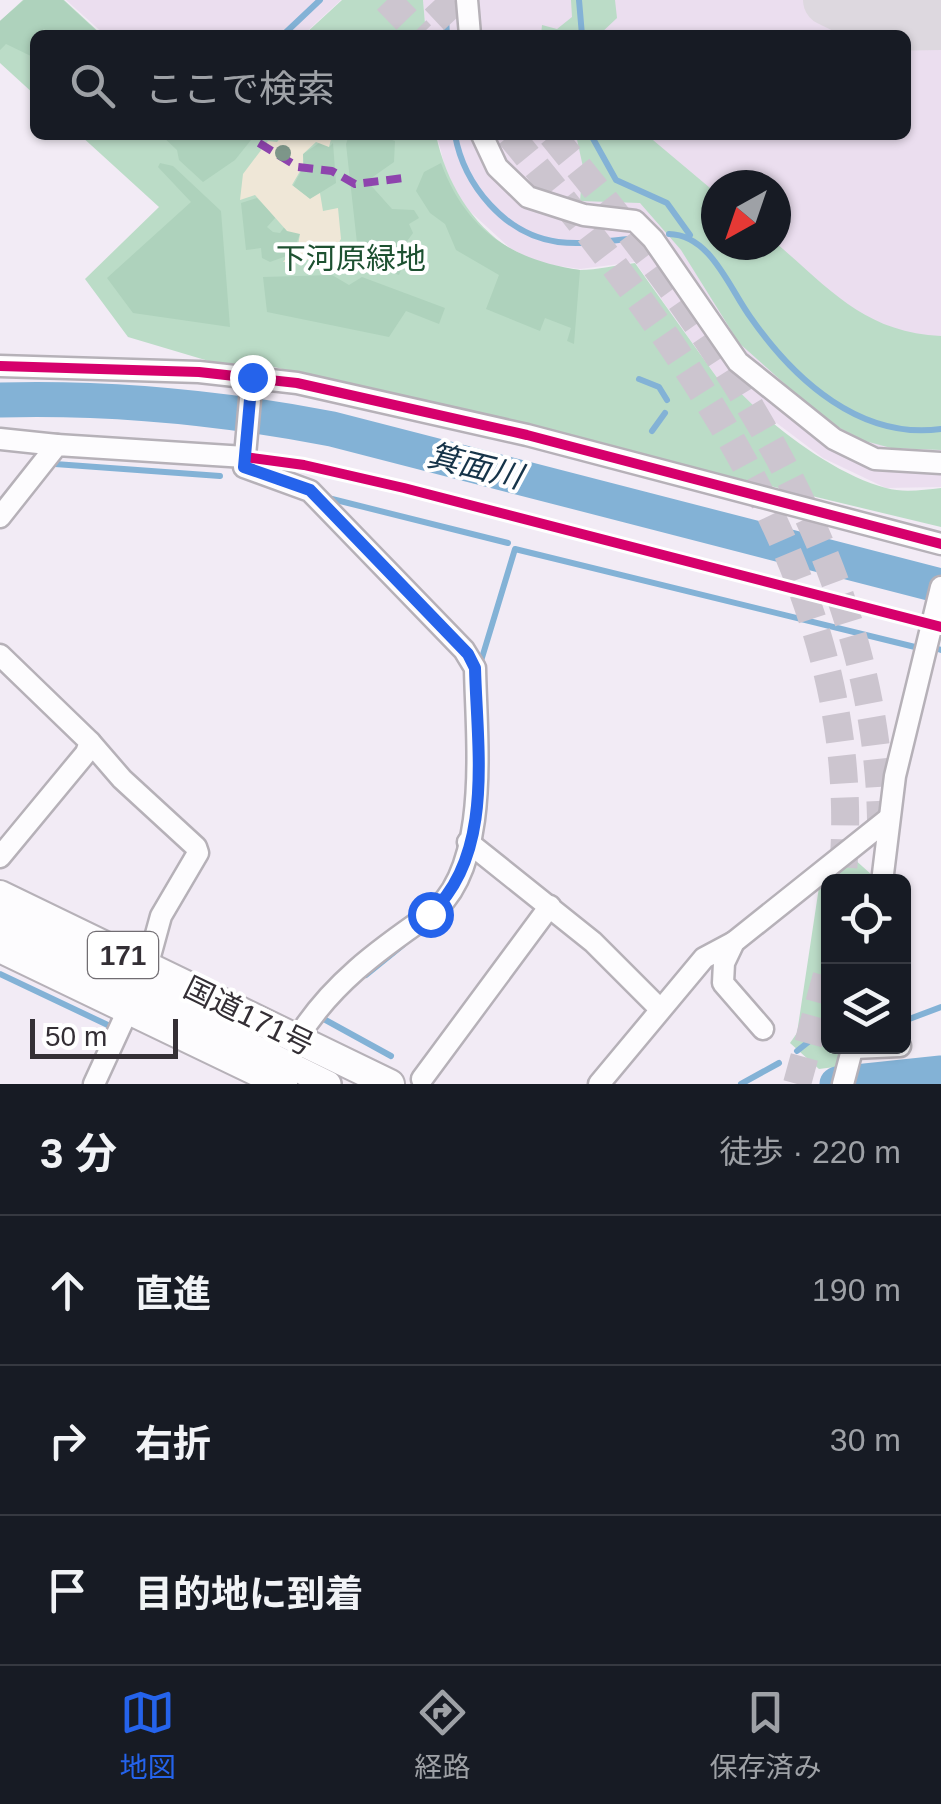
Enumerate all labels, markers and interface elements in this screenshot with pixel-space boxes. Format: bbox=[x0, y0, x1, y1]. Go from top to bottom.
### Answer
search box bbox=[30, 30, 911, 140]
icon: search bbox=[65, 58, 120, 113]
text: ここで検索 bbox=[145, 68, 335, 110]
north arrow bbox=[701, 170, 791, 260]
park label: 下河原緑地 bbox=[276, 242, 426, 275]
route end bbox=[230, 355, 276, 401]
water label: 箕面川 bbox=[424, 437, 529, 496]
map controls bbox=[821, 874, 911, 1054]
button: locate bbox=[821, 874, 911, 964]
route start bbox=[408, 892, 454, 938]
road number: 171 bbox=[88, 932, 158, 978]
button: layers bbox=[821, 964, 911, 1054]
street label: 国道171号 bbox=[179, 970, 319, 1062]
scale bar bbox=[30, 1014, 178, 1058]
text: 50 m bbox=[45, 1021, 107, 1052]
text: 3 分 bbox=[40, 1130, 117, 1177]
text: 徒歩 · 220 m bbox=[720, 1134, 901, 1170]
icon: ahead bbox=[40, 1263, 95, 1318]
text: 190 m bbox=[812, 1272, 901, 1308]
text: 直進 bbox=[135, 1273, 211, 1315]
icon: right bbox=[40, 1413, 95, 1468]
text: 30 m bbox=[830, 1422, 901, 1458]
text: 右折 bbox=[135, 1423, 211, 1465]
icon: arrive bbox=[40, 1563, 95, 1618]
text: 目的地に到着 bbox=[135, 1573, 363, 1615]
tab: 地図 bbox=[119, 1685, 176, 1785]
tab: 経路 bbox=[414, 1685, 471, 1785]
tab: 保存済み bbox=[709, 1685, 822, 1785]

